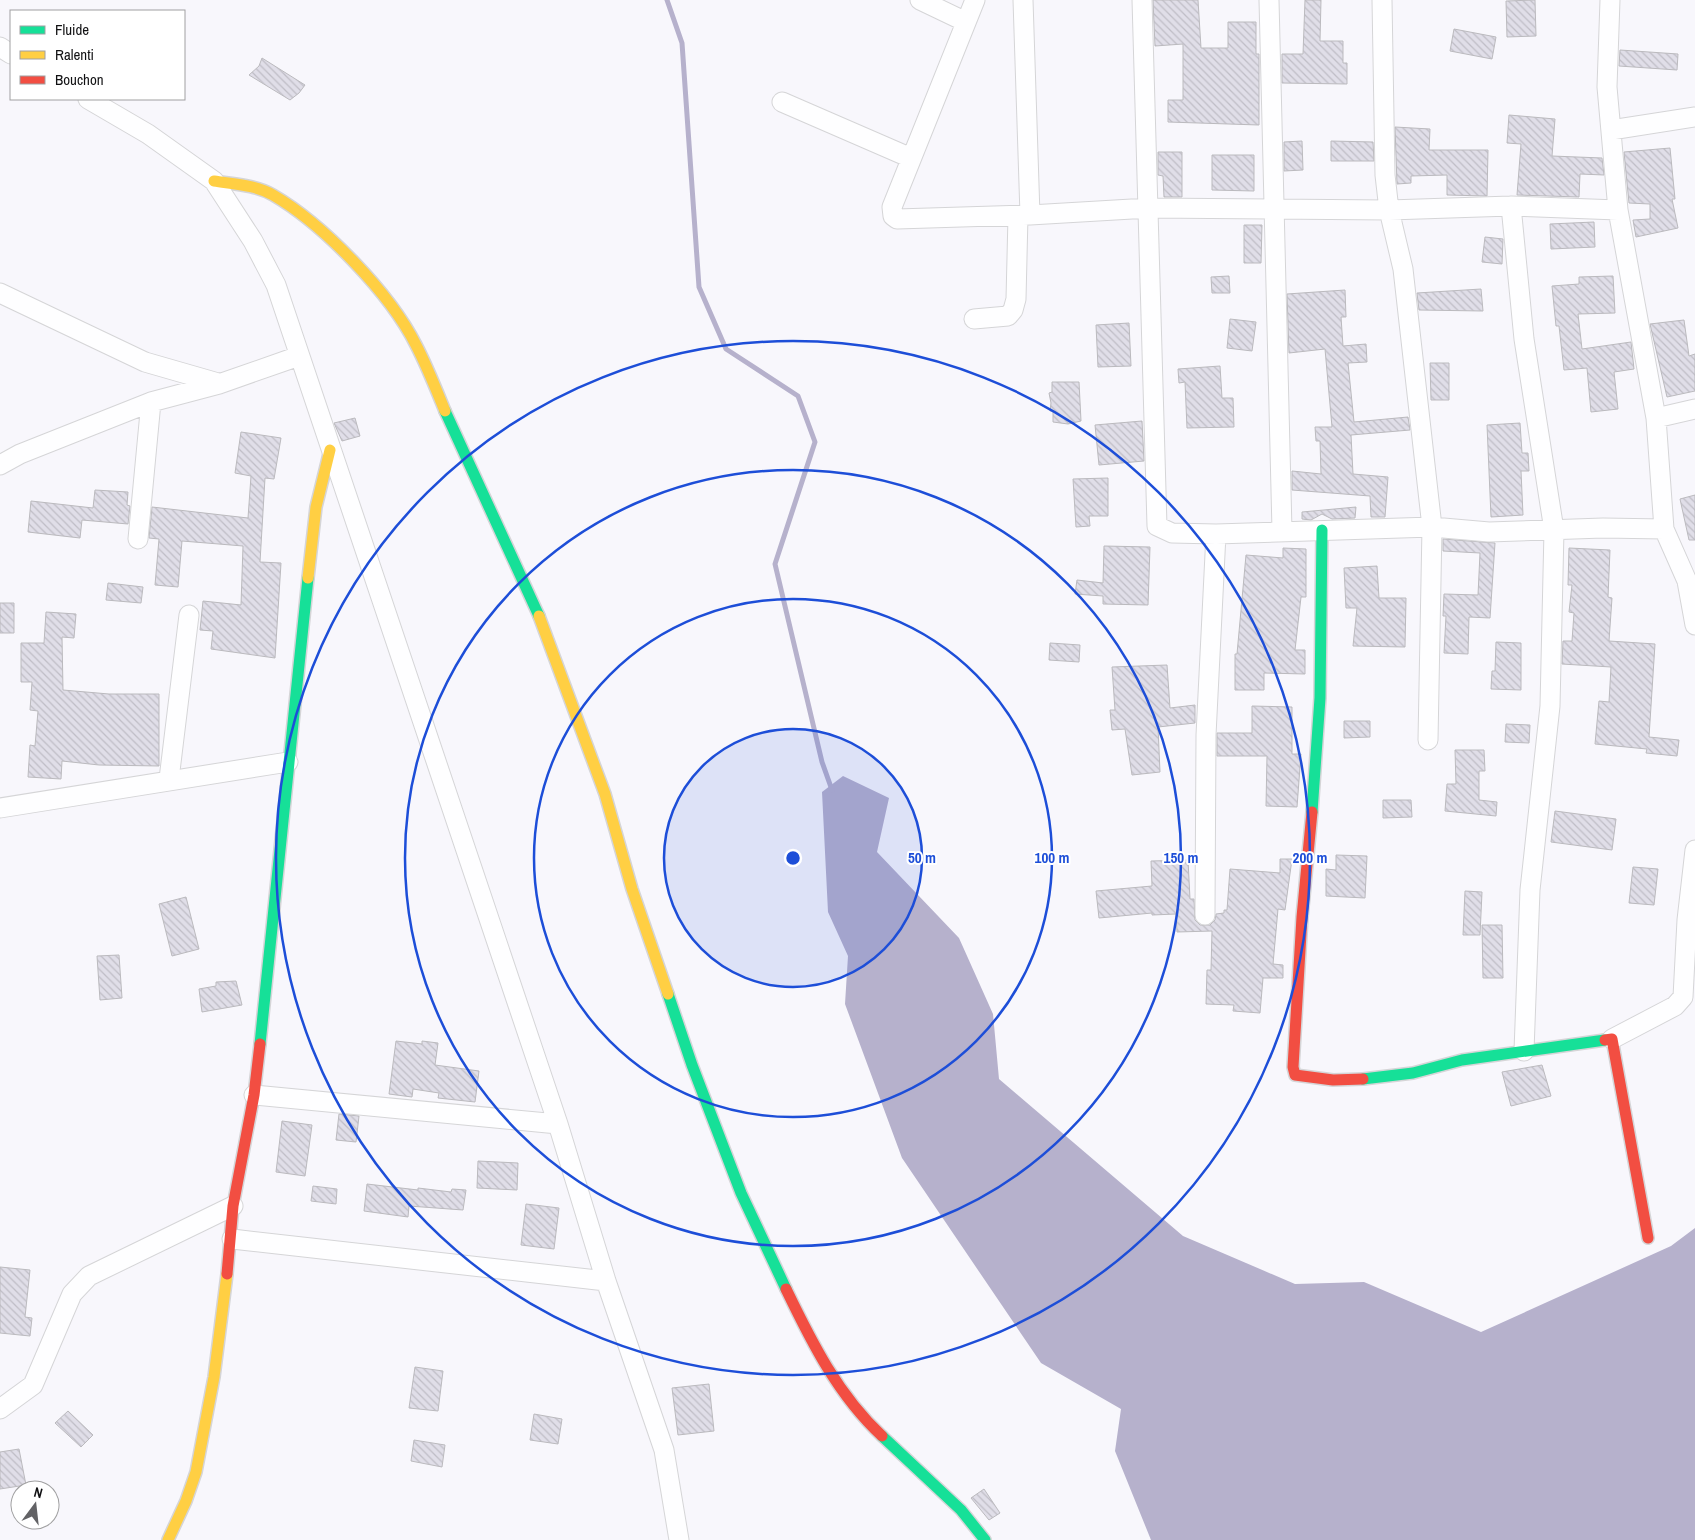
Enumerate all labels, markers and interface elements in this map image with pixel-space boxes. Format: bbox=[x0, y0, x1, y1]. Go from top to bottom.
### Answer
legend bbox=[10, 10, 185, 100]
text: Fluide bbox=[55, 19, 89, 40]
text: Ralenti bbox=[55, 44, 94, 65]
text: Bouchon bbox=[55, 69, 104, 90]
text: 50 m bbox=[908, 847, 936, 868]
text: 100 m bbox=[1035, 847, 1069, 868]
text: 150 m bbox=[1164, 847, 1198, 868]
text: 200 m bbox=[1293, 847, 1327, 868]
centre of rings bbox=[784, 849, 802, 867]
north arrow bbox=[10, 1480, 60, 1530]
text: N bbox=[32, 1483, 45, 1502]

